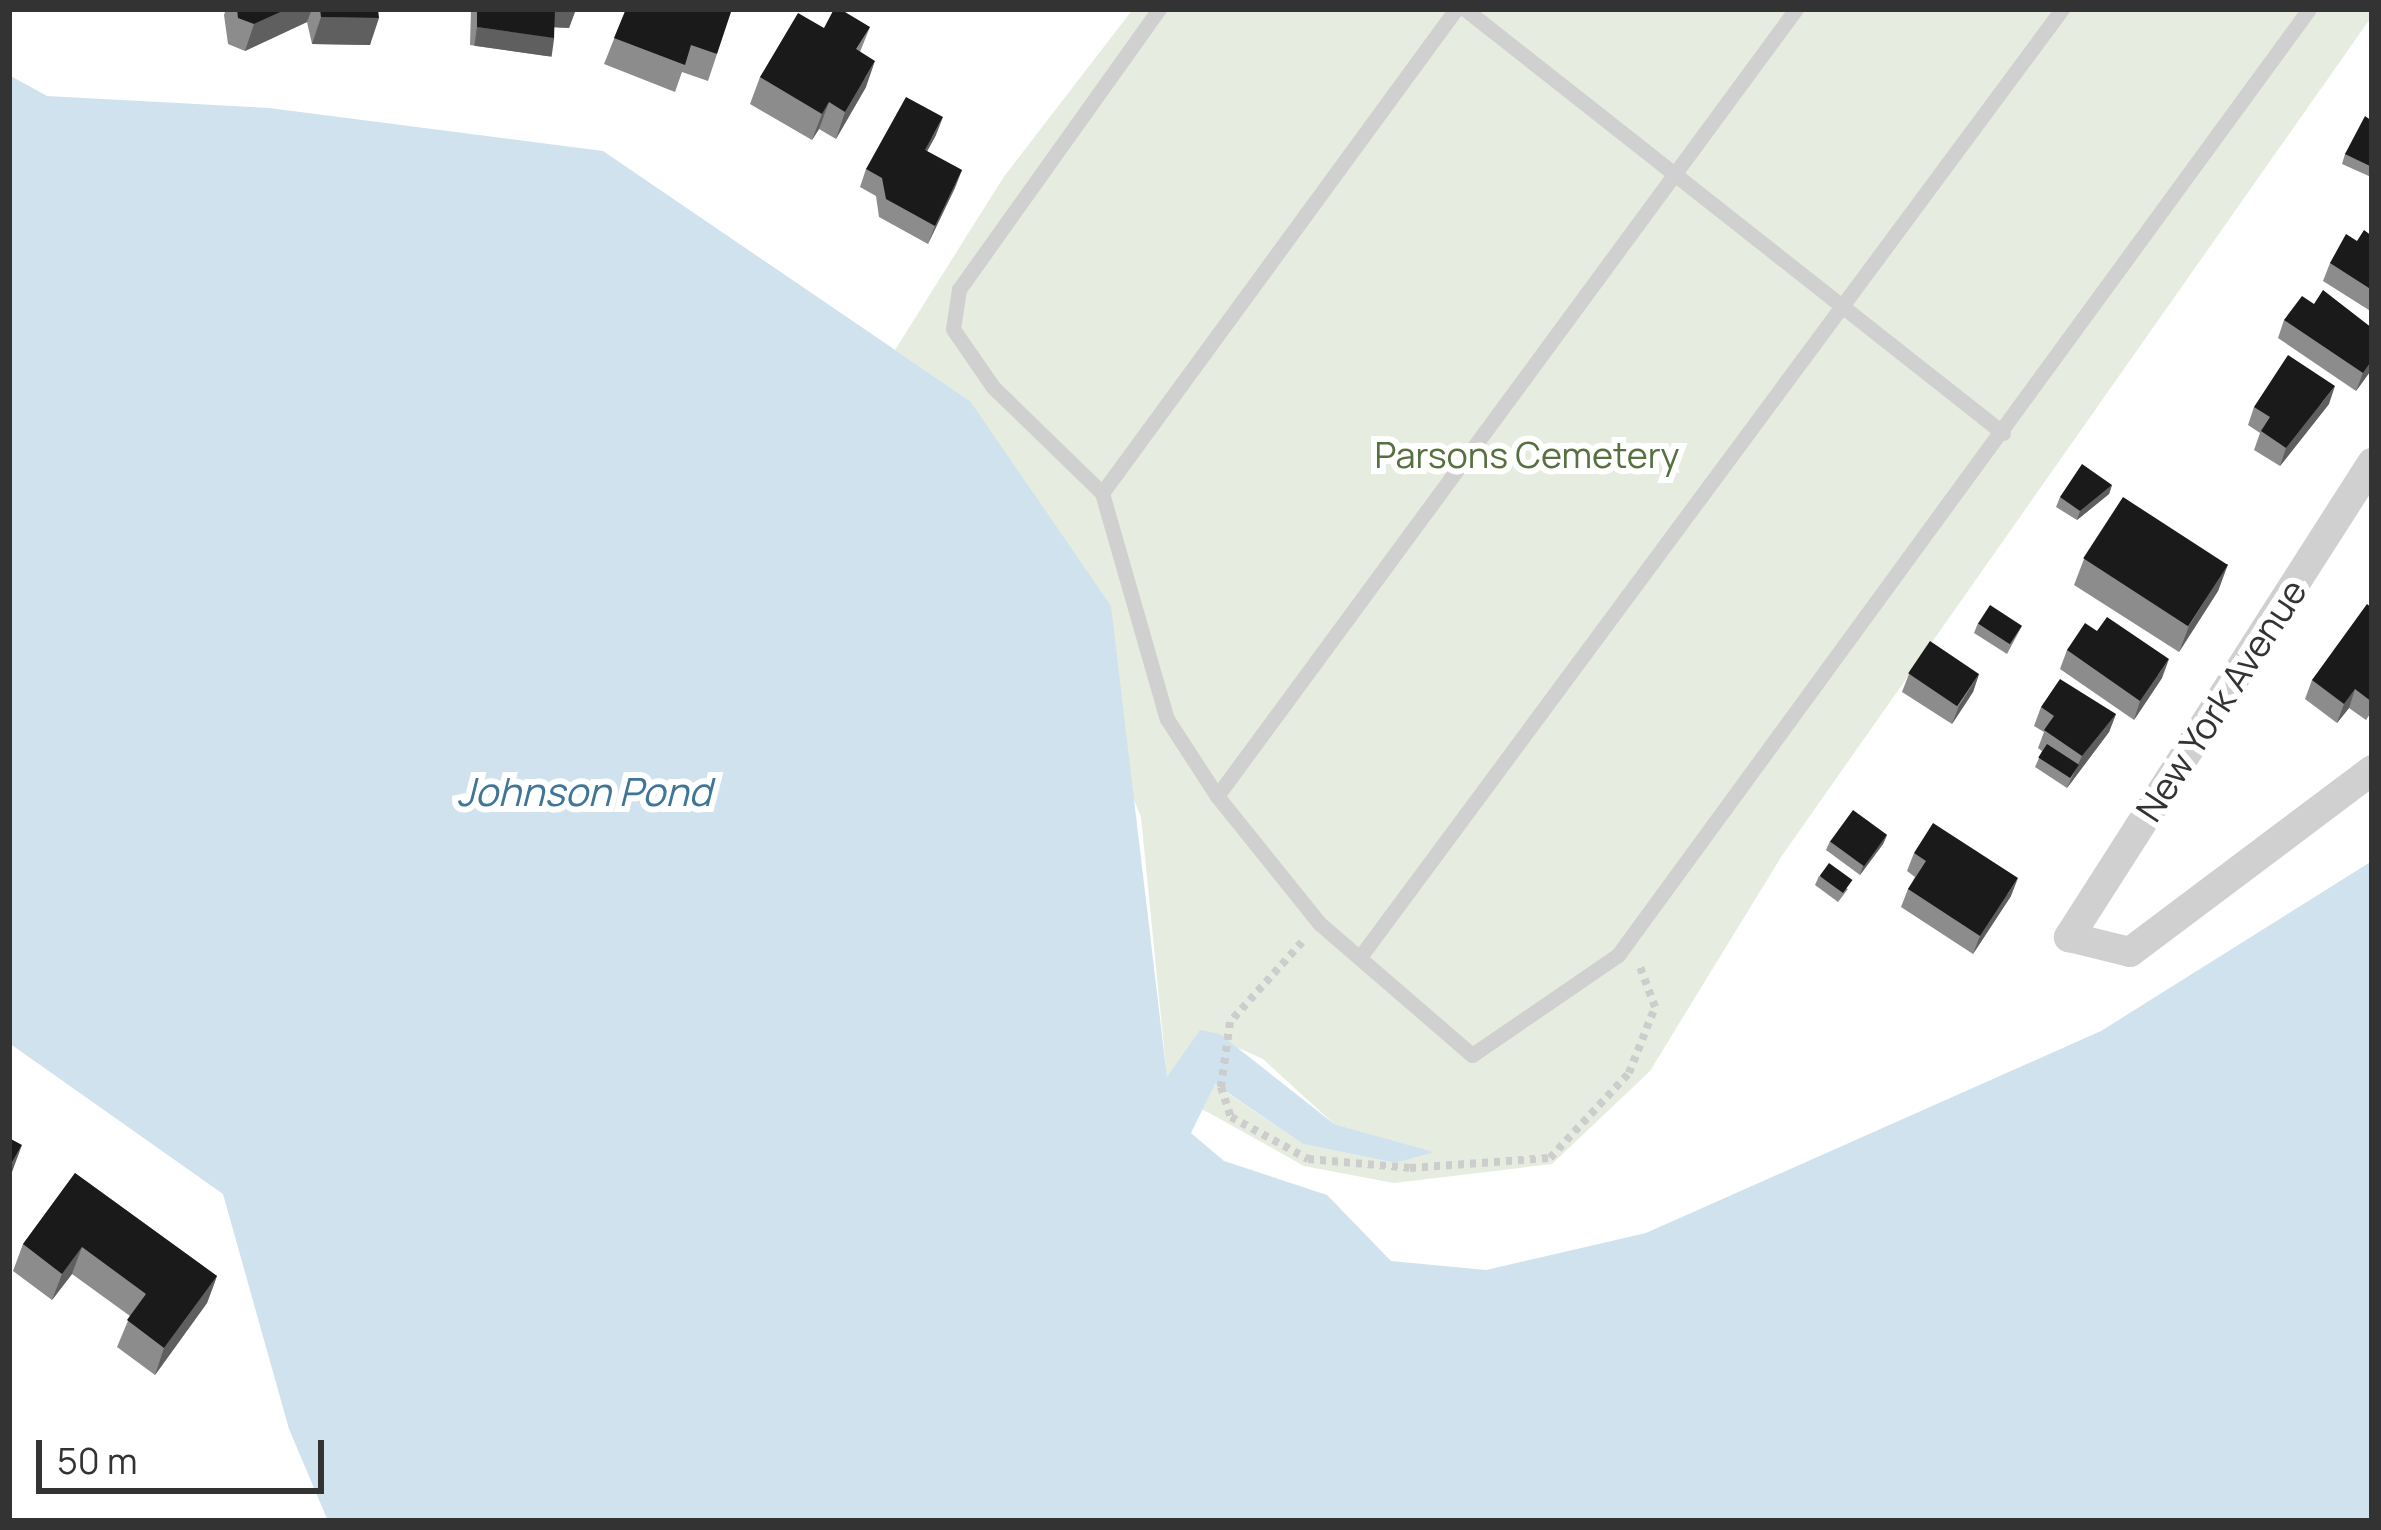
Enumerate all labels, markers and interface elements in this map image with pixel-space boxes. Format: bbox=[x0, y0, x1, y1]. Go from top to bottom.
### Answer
park label: Parsons Cemetery bbox=[1374, 433, 1680, 477]
street label: New York Avenue bbox=[2127, 571, 2315, 829]
water label: Johnson Pond bbox=[457, 768, 711, 814]
scale bar bbox=[42, 1416, 330, 1490]
text: 50 m bbox=[57, 1436, 137, 1485]

